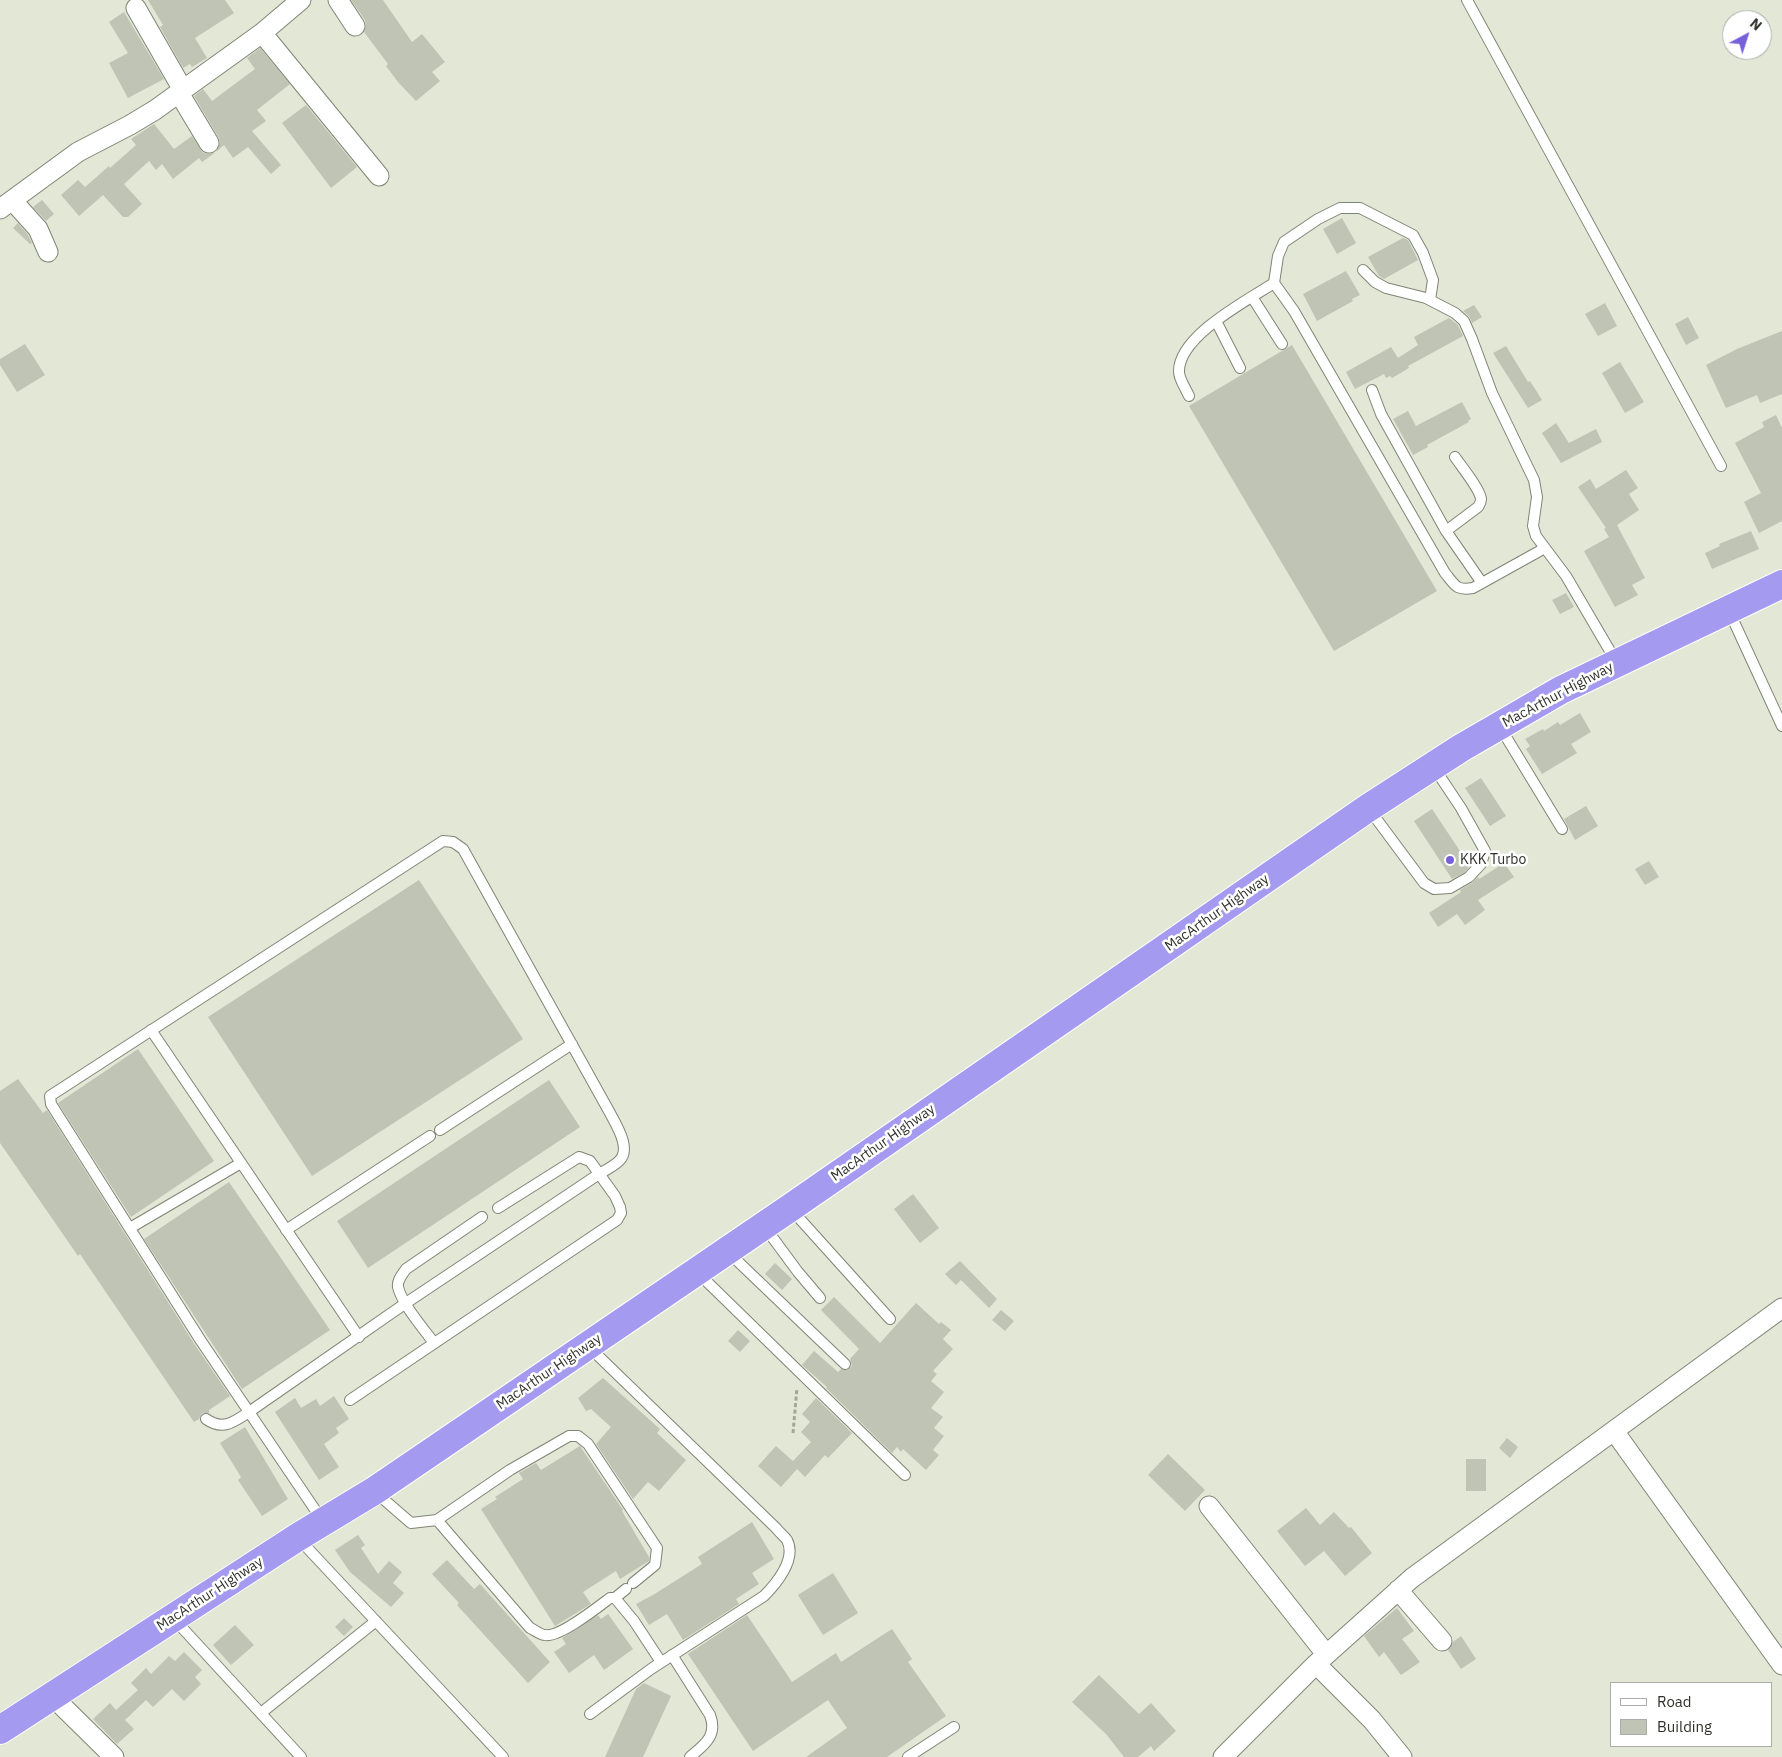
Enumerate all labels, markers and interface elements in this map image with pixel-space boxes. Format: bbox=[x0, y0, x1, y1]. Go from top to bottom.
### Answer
north arrow bbox=[1722, 10, 1772, 60]
text: N bbox=[1746, 14, 1766, 34]
street label: MacArthur Highway bbox=[1500, 659, 1616, 731]
place label: KKK Turbo bbox=[1460, 852, 1526, 868]
marker: KKK Turbo bbox=[1444, 854, 1456, 866]
street label: MacArthur Highway bbox=[1162, 871, 1272, 955]
street label: MacArthur Highway bbox=[828, 1101, 938, 1185]
street label: MacArthur Highway bbox=[493, 1331, 605, 1413]
street label: MacArthur Highway bbox=[154, 1553, 266, 1635]
legend bbox=[1610, 1682, 1772, 1747]
text: Road bbox=[1657, 1692, 1692, 1711]
text: Building bbox=[1657, 1717, 1712, 1736]

